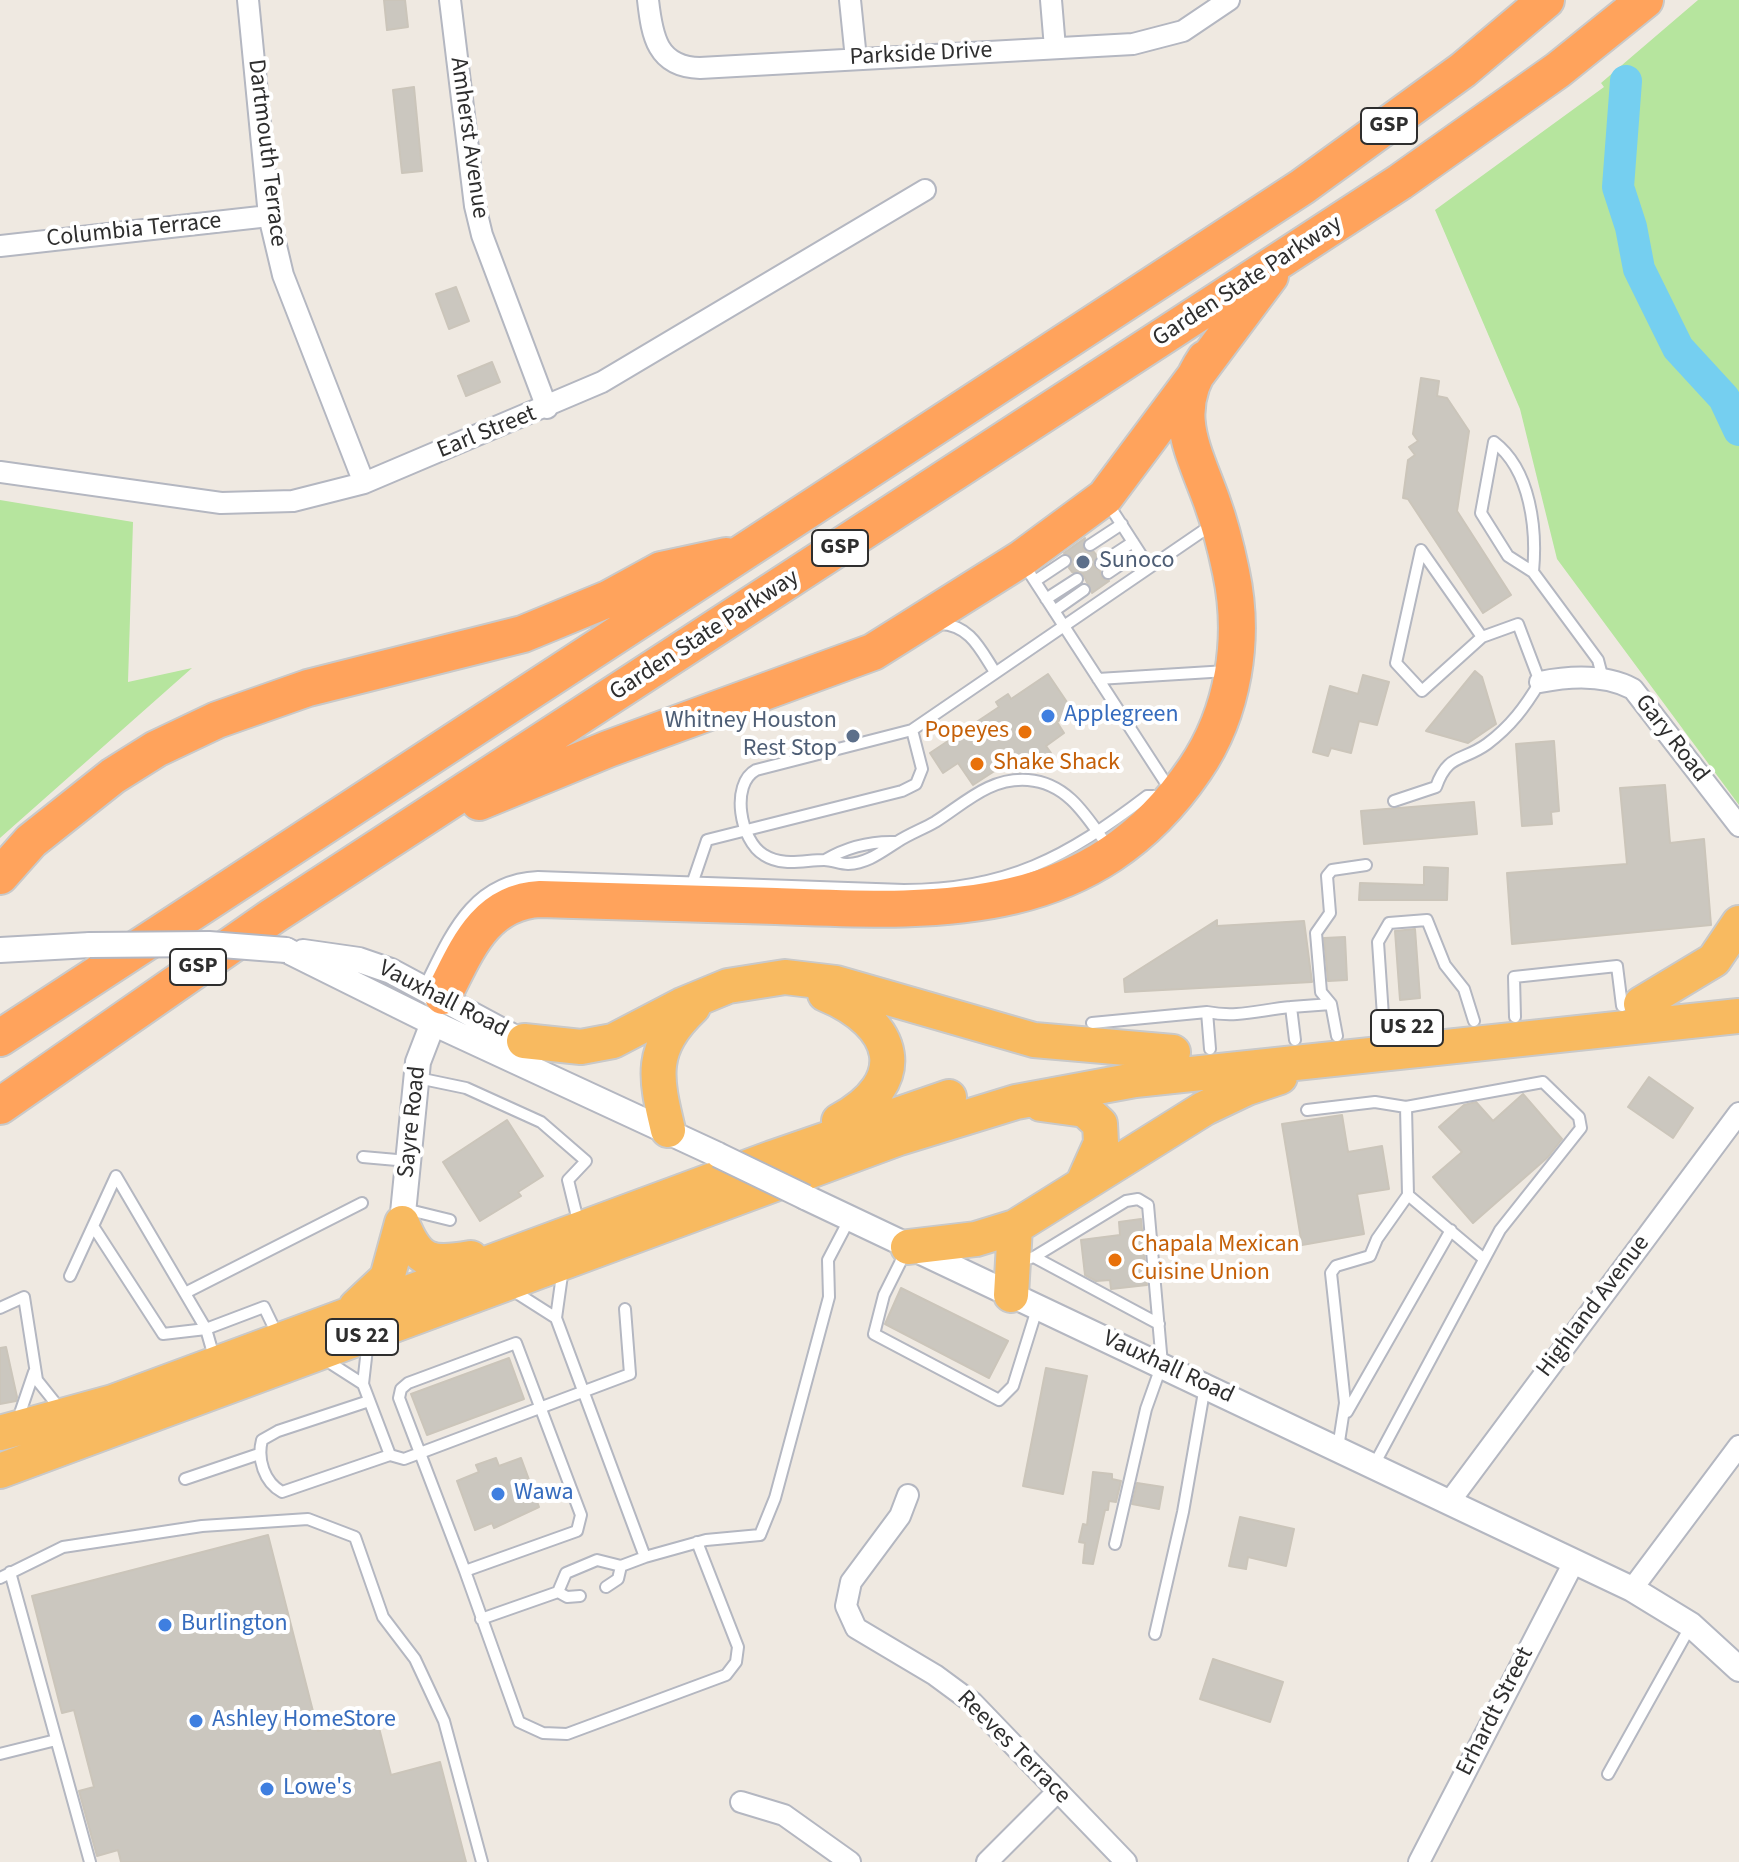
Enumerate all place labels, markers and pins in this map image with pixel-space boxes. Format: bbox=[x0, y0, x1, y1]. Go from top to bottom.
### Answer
place label: Sunoco bbox=[1099, 548, 1174, 576]
marker: Sunoco bbox=[1074, 553, 1092, 571]
place label: Applegreen bbox=[1064, 702, 1179, 730]
marker: Applegreen bbox=[1039, 707, 1057, 725]
place label: Whitney Houston Rest Stop bbox=[665, 708, 837, 764]
place label: Popeyes bbox=[925, 718, 1009, 746]
marker: Popeyes bbox=[1016, 723, 1034, 741]
marker: Whitney Houston Rest Stop bbox=[844, 727, 862, 745]
place label: Shake Shack bbox=[993, 750, 1120, 778]
marker: Shake Shack bbox=[968, 755, 986, 773]
place label: Chapala Mexican Cuisine Union bbox=[1131, 1232, 1300, 1288]
marker: Chapala Mexican Cuisine Union bbox=[1106, 1251, 1124, 1269]
place label: Wawa bbox=[514, 1480, 574, 1508]
marker: Wawa bbox=[489, 1485, 507, 1503]
place label: Burlington bbox=[181, 1611, 288, 1639]
marker: Burlington bbox=[156, 1616, 174, 1634]
place label: Ashley HomeStore bbox=[212, 1707, 396, 1735]
marker: Ashley HomeStore bbox=[187, 1712, 205, 1730]
place label: Lowe's bbox=[283, 1775, 352, 1803]
marker: Lowe's bbox=[258, 1780, 276, 1798]

